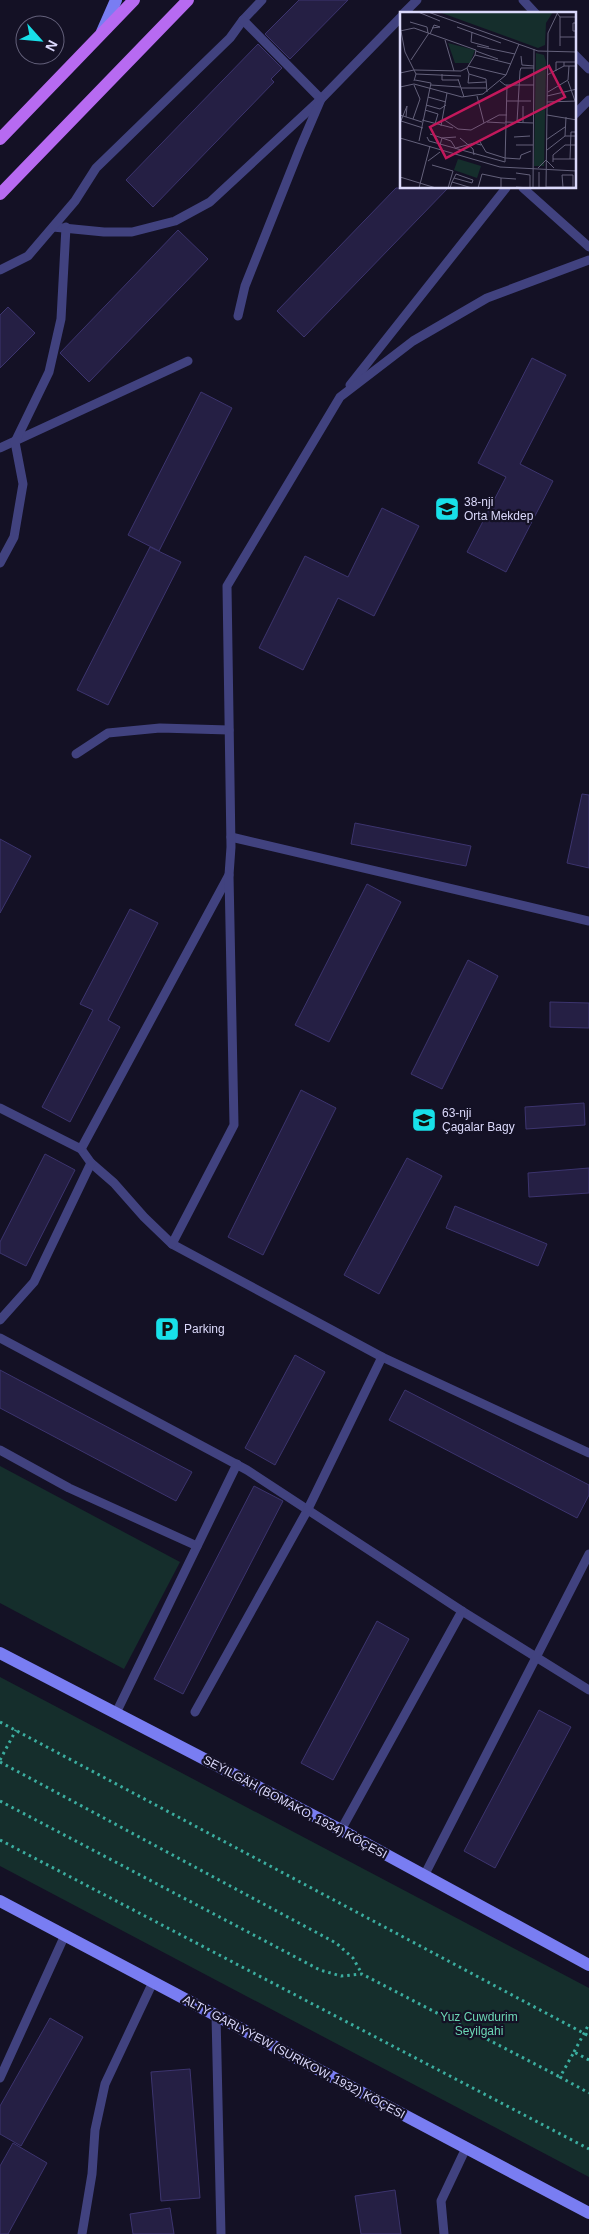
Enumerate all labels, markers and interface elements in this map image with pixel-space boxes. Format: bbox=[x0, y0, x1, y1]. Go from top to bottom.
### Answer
inset map bbox=[400, 12, 576, 189]
north arrow bbox=[15, 15, 65, 65]
text: N bbox=[42, 38, 61, 54]
place label: 38-nji Orta Mekdep bbox=[464, 495, 534, 523]
school or university icon: 38-nji Orta Mekdep bbox=[434, 496, 460, 522]
place label: 63-nji Çagalar Bagy bbox=[442, 1106, 515, 1134]
school or university icon: 63-nji Çagalar Bagy bbox=[411, 1107, 437, 1133]
parking icon: Parking bbox=[154, 1316, 180, 1342]
place label: Parking bbox=[184, 1322, 225, 1336]
street label: SEÝILGÄH (BOMAKO, 1934) KÖÇESI bbox=[201, 1752, 390, 1862]
street label: ALTY GARLYÝEW (SURIKOW, 1932) KÖÇESI bbox=[181, 1991, 408, 2122]
park label: Yuz Cuwdurim Seyilgahi bbox=[440, 2010, 518, 2038]

